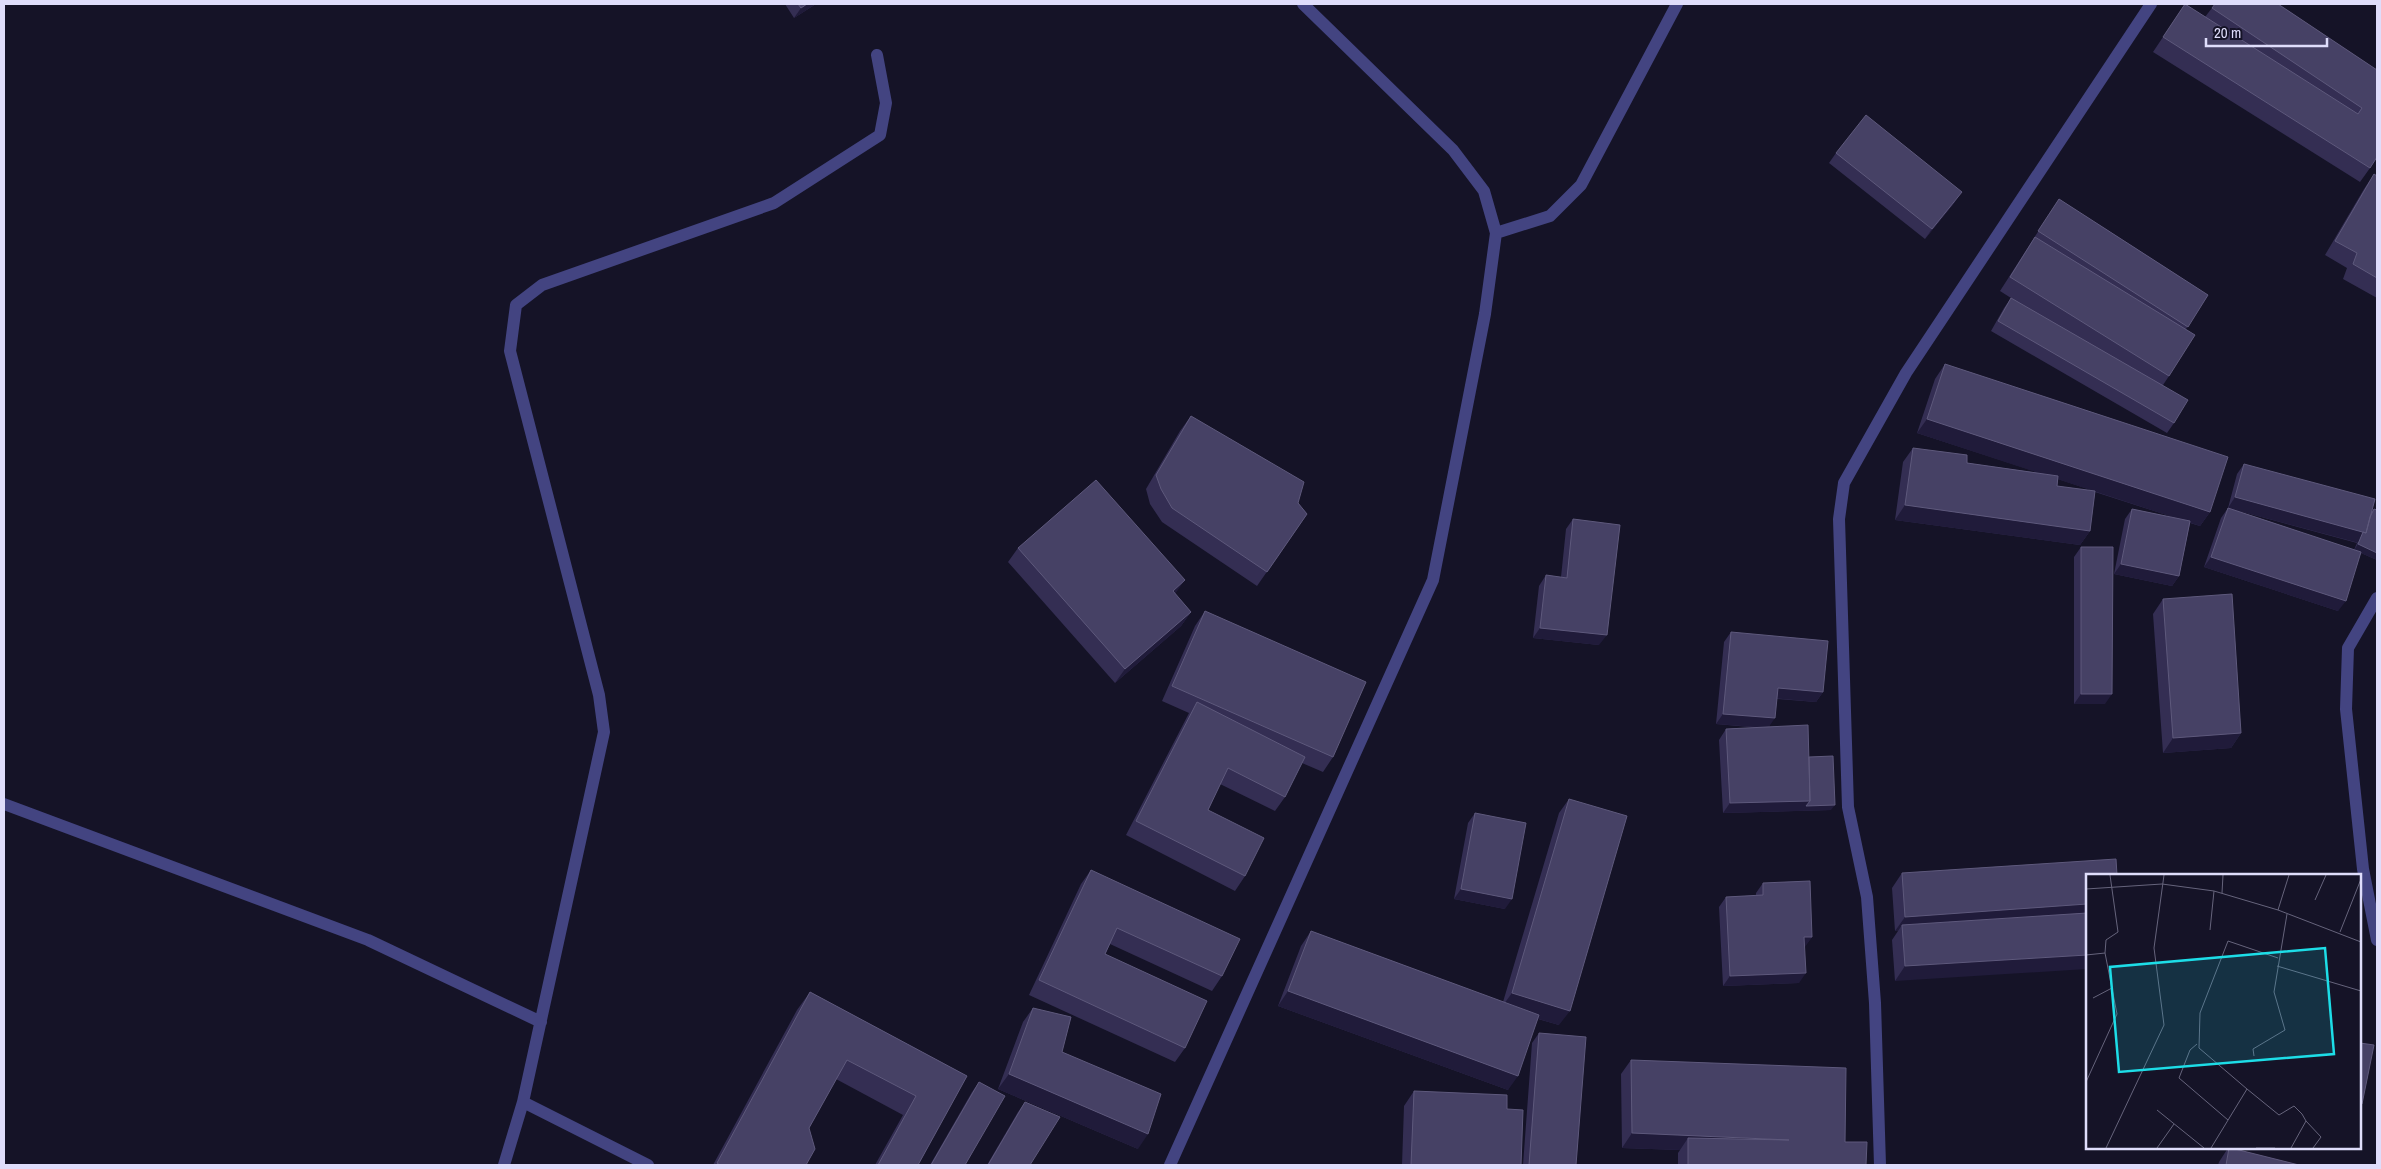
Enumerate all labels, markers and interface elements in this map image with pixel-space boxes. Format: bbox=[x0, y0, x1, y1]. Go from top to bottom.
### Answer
scale bar bbox=[2206, 15, 2327, 47]
text: 20 m bbox=[2214, 22, 2241, 43]
inset map bbox=[2086, 874, 2361, 1149]

